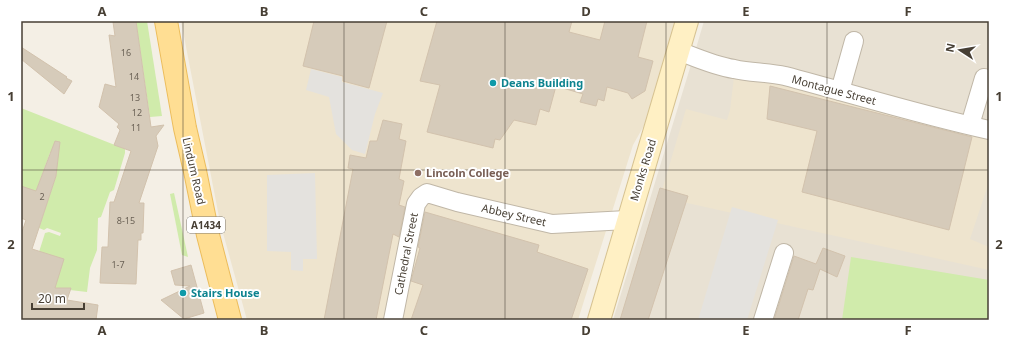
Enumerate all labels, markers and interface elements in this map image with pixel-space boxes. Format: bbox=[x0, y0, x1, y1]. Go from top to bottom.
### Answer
text: A bbox=[98, 2, 107, 20]
text: B bbox=[260, 2, 268, 20]
text: C bbox=[420, 2, 428, 20]
text: D bbox=[581, 2, 591, 20]
text: E bbox=[742, 2, 750, 20]
text: F bbox=[904, 2, 912, 20]
north arrow bbox=[940, 30, 980, 70]
text: N bbox=[941, 42, 958, 54]
house number: 16 bbox=[121, 46, 131, 59]
house number: 14 bbox=[129, 70, 139, 83]
street label: Montague Street bbox=[790, 71, 878, 108]
place label: Deans Building bbox=[501, 75, 583, 90]
marker: Deans Building bbox=[488, 78, 498, 88]
text: 1 bbox=[7, 87, 15, 105]
text: 1 bbox=[995, 87, 1003, 105]
house number: 13 bbox=[130, 91, 140, 104]
house number: 12 bbox=[132, 106, 142, 119]
house number: 11 bbox=[131, 121, 141, 134]
street label: Lindum Road bbox=[179, 136, 210, 206]
street label: Monks Road bbox=[626, 137, 659, 203]
place label: Lincoln College bbox=[426, 165, 509, 180]
marker: Lincoln College bbox=[413, 168, 423, 178]
house number: 2 bbox=[39, 190, 45, 203]
street label: Abbey Street bbox=[480, 200, 548, 229]
street label: Cathedral Street bbox=[390, 211, 421, 296]
house number: 8-15 bbox=[117, 214, 135, 227]
road number: A1434 bbox=[187, 217, 225, 233]
text: 2 bbox=[7, 235, 15, 253]
text: 2 bbox=[995, 235, 1003, 253]
house number: 1-7 bbox=[111, 258, 125, 271]
scale bar bbox=[32, 285, 84, 311]
place label: Stairs House bbox=[191, 285, 260, 300]
marker: Stairs House bbox=[178, 288, 188, 298]
text: 20 m bbox=[38, 290, 66, 307]
text: A bbox=[98, 321, 107, 339]
text: B bbox=[260, 321, 268, 339]
text: C bbox=[420, 321, 428, 339]
text: D bbox=[581, 321, 591, 339]
text: E bbox=[742, 321, 750, 339]
text: F bbox=[904, 321, 912, 339]

